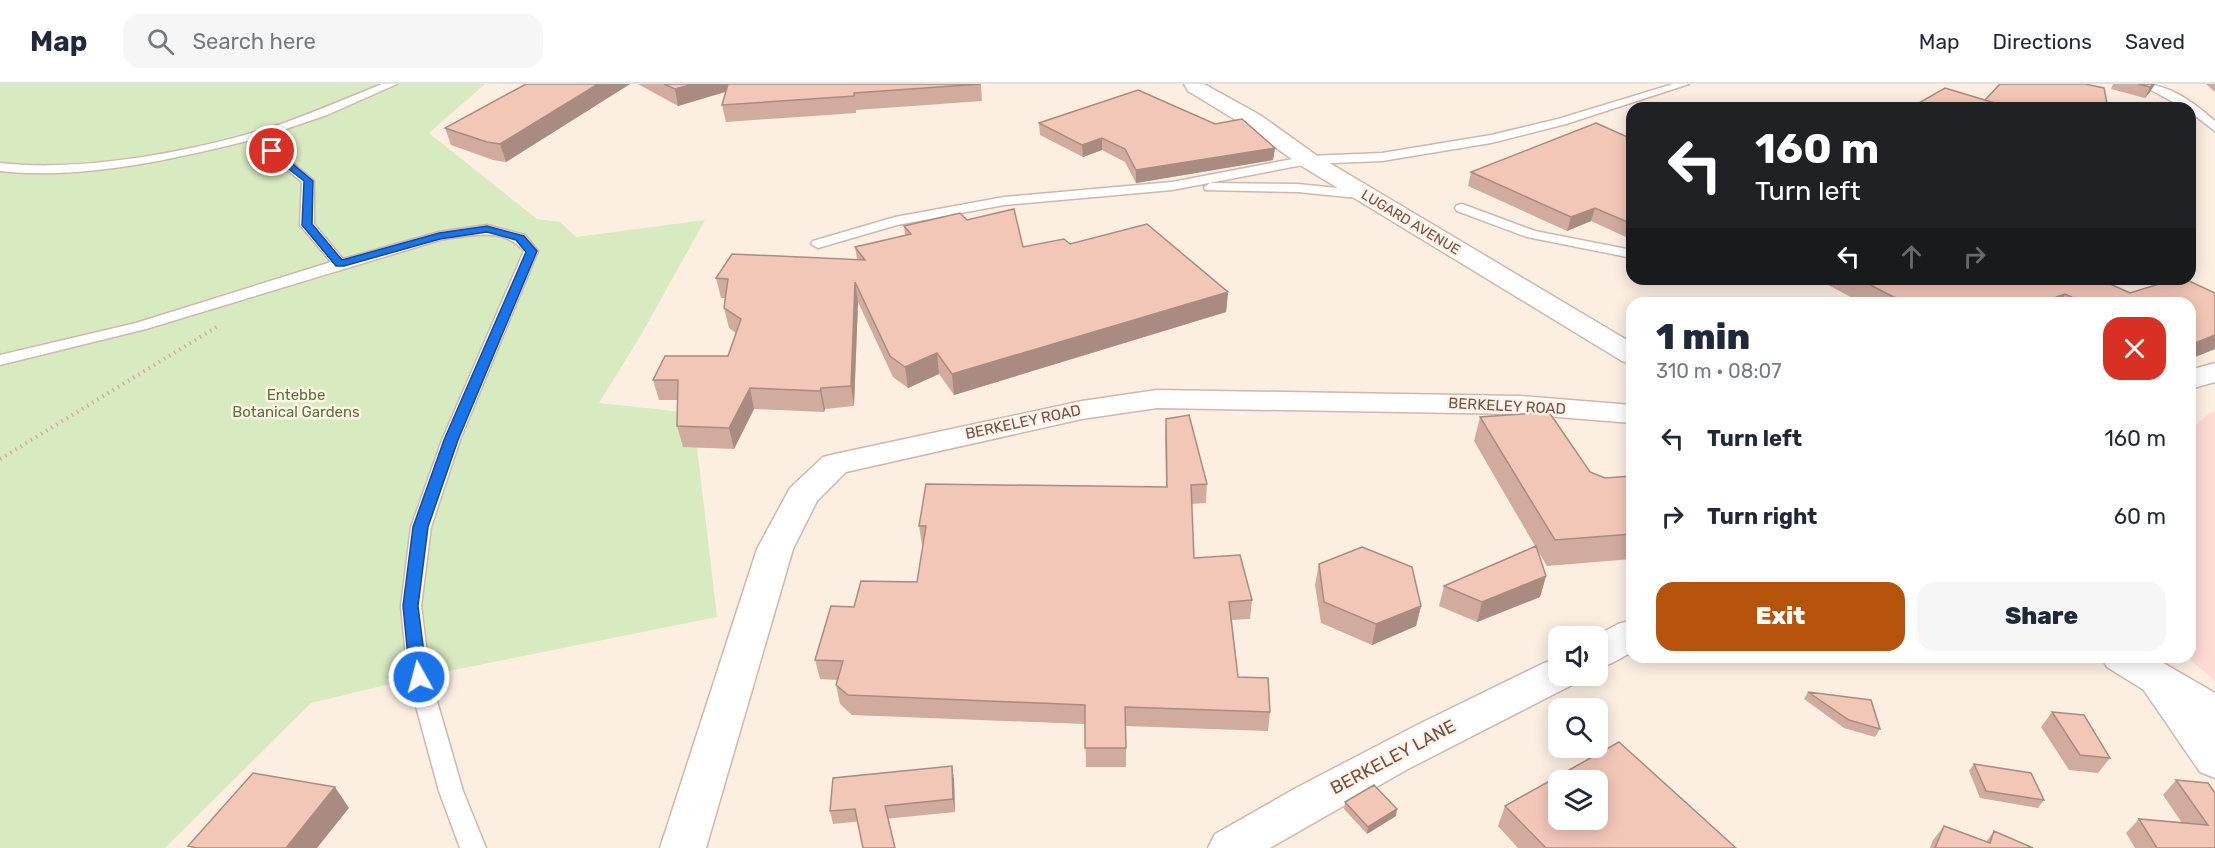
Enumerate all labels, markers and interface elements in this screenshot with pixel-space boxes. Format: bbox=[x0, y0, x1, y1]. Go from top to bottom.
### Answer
search box bbox=[123, 14, 543, 68]
text: Map bbox=[30, 25, 87, 58]
icon: search bbox=[144, 25, 177, 58]
text: Search here bbox=[192, 28, 316, 55]
text: Map bbox=[1919, 29, 1960, 54]
text: Directions bbox=[1993, 29, 2092, 54]
text: Saved bbox=[2125, 29, 2185, 54]
text: 160 m bbox=[1755, 124, 1879, 174]
pin bbox=[246, 125, 297, 176]
icon: left bbox=[1656, 126, 1734, 204]
icon: arrive bbox=[255, 134, 288, 167]
text: Turn left bbox=[1755, 175, 1860, 207]
street label: LUGARD AVENUE bbox=[1358, 186, 1463, 259]
icon: left bbox=[1832, 240, 1865, 273]
icon: ahead bbox=[1895, 240, 1928, 273]
icon: right bbox=[1958, 240, 1991, 273]
text: 1 min bbox=[1656, 315, 1750, 358]
button: close bbox=[2103, 317, 2166, 380]
text: 310 m · 08:07 bbox=[1656, 359, 1782, 383]
park label: Entebbe Botanical Gardens bbox=[232, 386, 360, 421]
street label: BERKELEY ROAD bbox=[1448, 394, 1566, 418]
street label: BERKELEY ROAD bbox=[964, 401, 1082, 443]
icon: left bbox=[1656, 422, 1689, 455]
text: Turn left bbox=[1707, 425, 1802, 452]
text: 160 m bbox=[2104, 425, 2166, 452]
icon: right bbox=[1656, 500, 1689, 533]
text: Turn right bbox=[1707, 503, 1817, 530]
text: 60 m bbox=[2114, 503, 2166, 530]
button: Exit bbox=[1656, 582, 1905, 651]
button: Share bbox=[1917, 582, 2166, 651]
map controls bbox=[1548, 626, 1608, 830]
button: sound bbox=[1548, 626, 1608, 686]
position arrow bbox=[387, 645, 451, 709]
button: search bbox=[1548, 698, 1608, 758]
street label: BERKELEY LANE bbox=[1327, 715, 1459, 799]
button: layers bbox=[1548, 770, 1608, 830]

